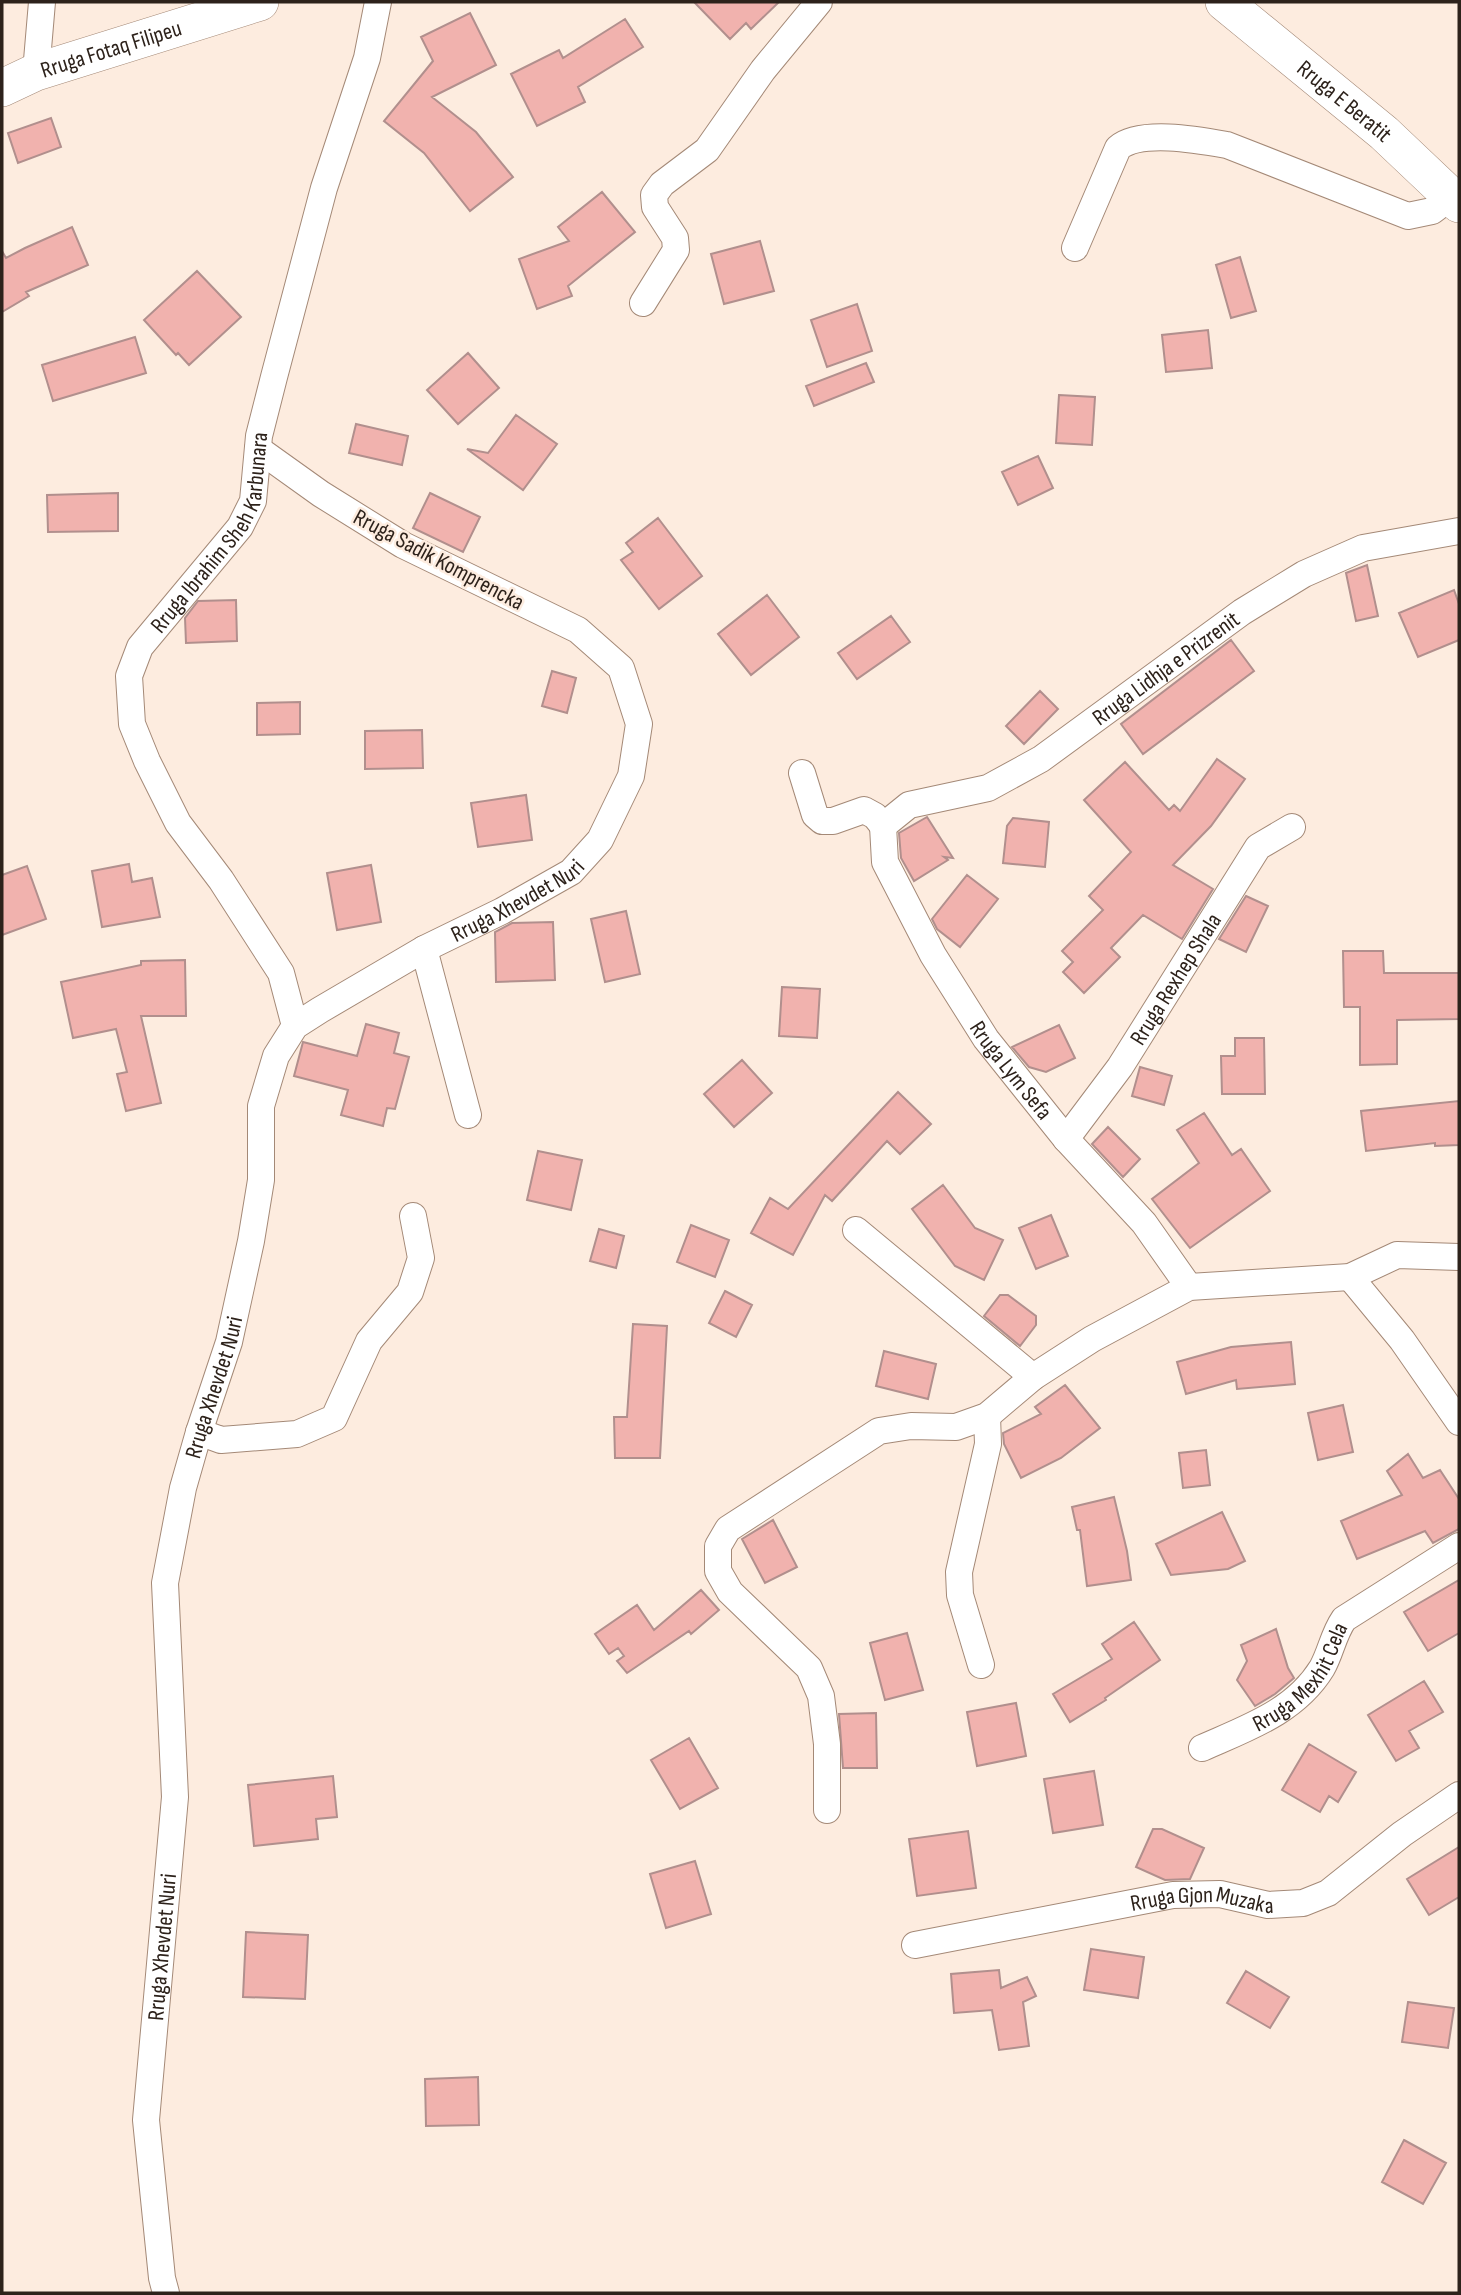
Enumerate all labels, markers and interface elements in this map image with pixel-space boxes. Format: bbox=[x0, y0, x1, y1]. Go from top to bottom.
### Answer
street label: Rruga Fotaq Filipeu bbox=[37, 14, 185, 85]
street label: Rruga E Beratit bbox=[1291, 55, 1398, 148]
street label: Rruga Ibrahim Sheh Karbunara bbox=[145, 431, 274, 639]
street label: Rruga Sadik Komprencka bbox=[348, 503, 529, 617]
street label: Rruga Lidhja e Prizrenit bbox=[1087, 606, 1245, 732]
street label: Rruga Xhevdet Nuri bbox=[447, 854, 591, 949]
street label: Rruga Rexhep Shala bbox=[1124, 908, 1228, 1051]
street label: Rruga Lym Sefa bbox=[963, 1016, 1058, 1126]
street label: Rruga Xhevdet Nuri bbox=[179, 1314, 249, 1462]
street label: Rruga Mexhit Cela bbox=[1248, 1618, 1354, 1738]
street label: Rruga Xhevdet Nuri bbox=[142, 1872, 183, 2022]
street label: Rruga Gjon Muzaka bbox=[1128, 1881, 1274, 1920]

